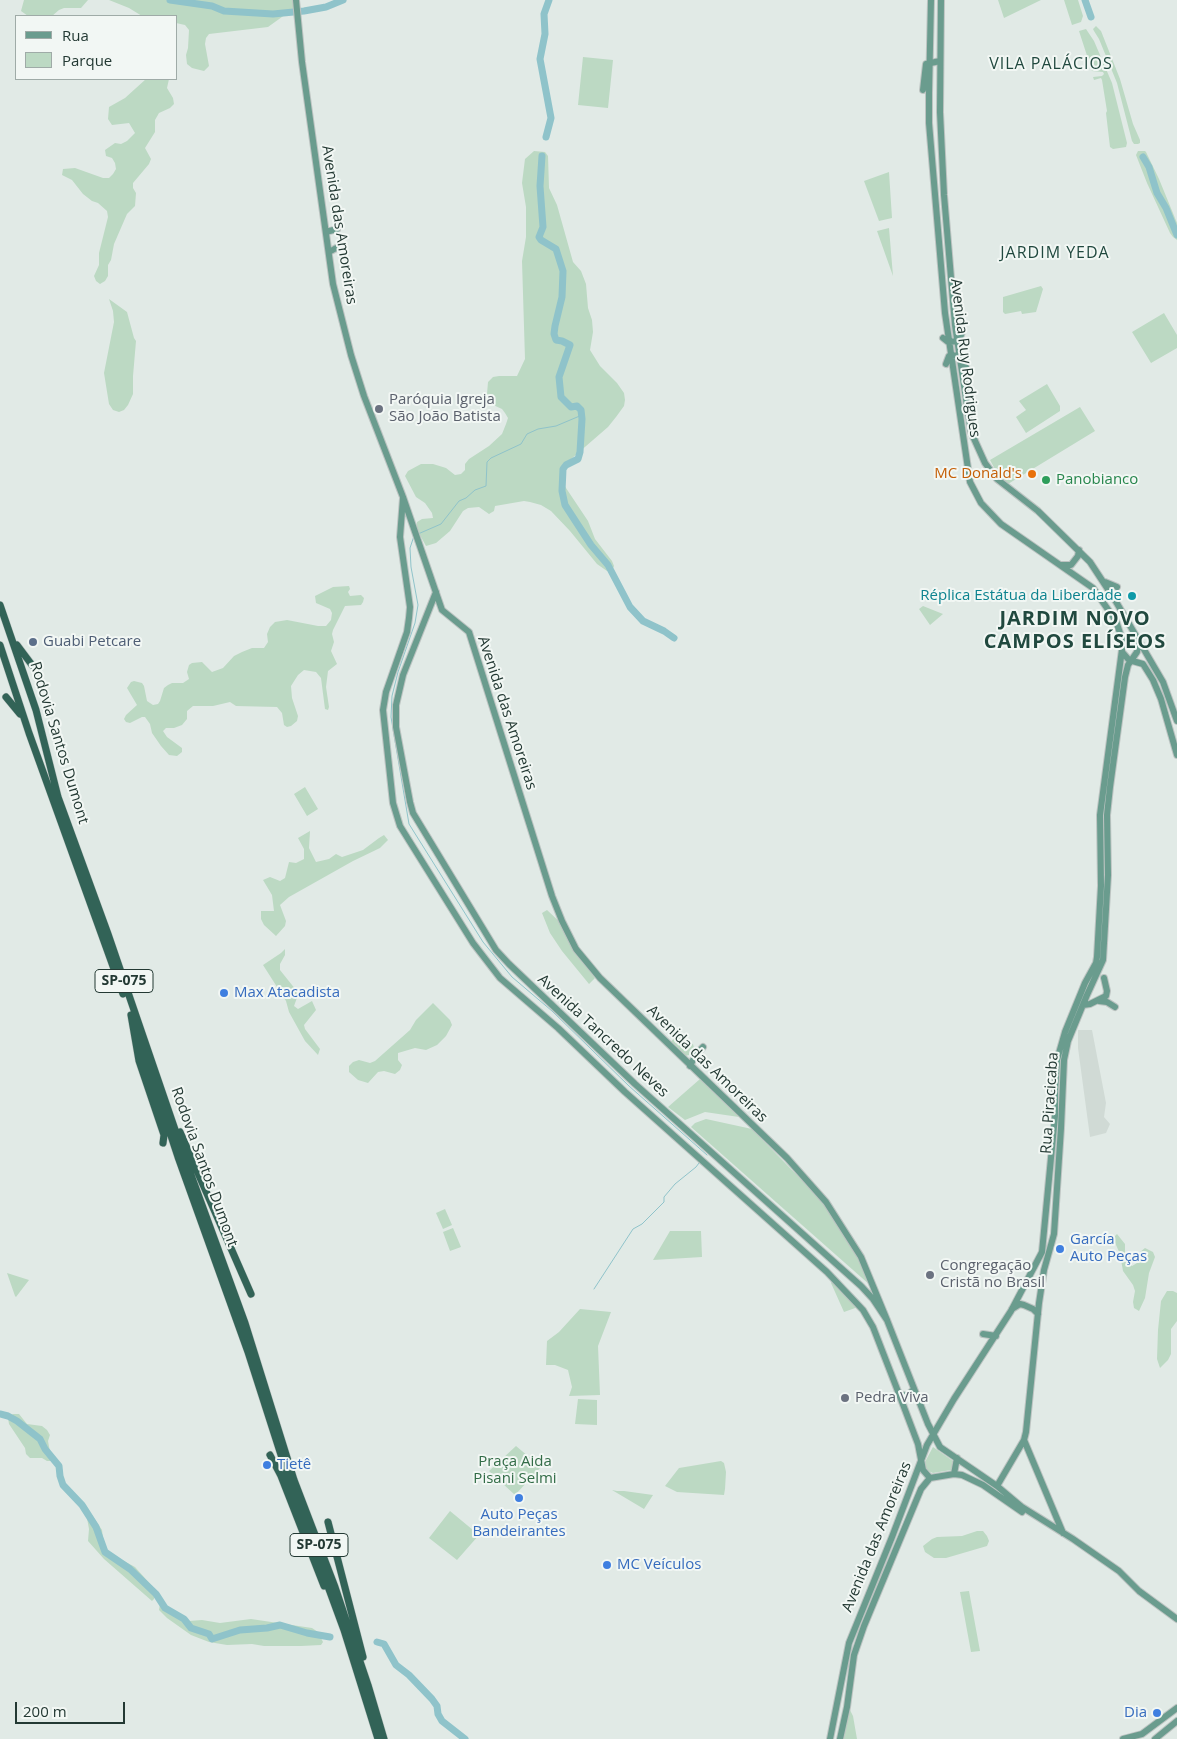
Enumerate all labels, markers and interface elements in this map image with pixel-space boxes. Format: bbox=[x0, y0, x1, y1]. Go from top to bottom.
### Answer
legend bbox=[15, 15, 178, 80]
text: Rua bbox=[62, 25, 89, 45]
text: Parque bbox=[62, 50, 112, 70]
district label: VILA PALÁCIOS bbox=[988, 54, 1114, 74]
street label: Avenida das Amoreiras bbox=[318, 144, 360, 306]
district label: JARDIM YEDA bbox=[999, 243, 1111, 263]
street label: Avenida Ruy Rodrigues bbox=[946, 278, 984, 438]
place label: Paróquia Igreja São João Batista bbox=[389, 391, 501, 426]
marker: Paróquia Igreja São João Batista bbox=[373, 403, 385, 415]
place label: MC Donald's bbox=[934, 465, 1022, 483]
marker: MC Donald's bbox=[1026, 468, 1038, 480]
place label: Panobianco bbox=[1056, 471, 1138, 489]
marker: Panobianco bbox=[1040, 474, 1052, 486]
place label: Réplica Estátua da Liberdade bbox=[920, 587, 1122, 605]
marker: Réplica Estátua da Liberdade bbox=[1126, 590, 1138, 602]
district label: JARDIM NOVO CAMPOS ELÍSEOS bbox=[982, 607, 1168, 654]
place label: Guabi Petcare bbox=[43, 633, 141, 651]
street label: Avenida das Amoreiras bbox=[474, 634, 540, 792]
marker: Guabi Petcare bbox=[27, 636, 39, 648]
street label: Rodovia Santos Dumont bbox=[26, 660, 92, 826]
road number: SP-075 bbox=[95, 969, 153, 992]
street label: Avenida Tancredo Neves bbox=[534, 971, 672, 1101]
place label: Max Atacadista bbox=[234, 984, 340, 1002]
marker: Max Atacadista bbox=[218, 987, 230, 999]
street label: Avenida das Amoreiras bbox=[643, 1002, 771, 1126]
street label: Rua Piracicaba bbox=[1037, 1052, 1063, 1154]
street label: Rodovia Santos Dumont bbox=[167, 1085, 241, 1249]
place label: García Auto Peças bbox=[1070, 1231, 1147, 1266]
marker: García Auto Peças bbox=[1054, 1243, 1066, 1255]
place label: Congregação Cristã no Brasil bbox=[940, 1257, 1045, 1292]
marker: Congregação Cristã no Brasil bbox=[924, 1269, 936, 1281]
place label: Pedra Viva bbox=[855, 1389, 929, 1407]
marker: Pedra Viva bbox=[839, 1392, 851, 1404]
park label: Praça Aida Pisani Selmi bbox=[473, 1453, 557, 1488]
place label: Tietê bbox=[277, 1456, 311, 1474]
marker: Tietê bbox=[261, 1459, 273, 1471]
street label: Avenida das Amoreiras bbox=[839, 1459, 915, 1615]
marker: Auto Peças Bandeirantes bbox=[513, 1492, 525, 1504]
place label: Auto Peças Bandeirantes bbox=[472, 1506, 566, 1541]
road number: SP-075 bbox=[290, 1534, 348, 1556]
place label: MC Veículos bbox=[617, 1556, 701, 1574]
marker: MC Veículos bbox=[601, 1559, 613, 1571]
scale bar bbox=[18, 1692, 128, 1724]
text: 200 m bbox=[23, 1701, 67, 1721]
place label: Dia bbox=[1124, 1704, 1147, 1722]
marker: Dia bbox=[1151, 1707, 1163, 1719]

